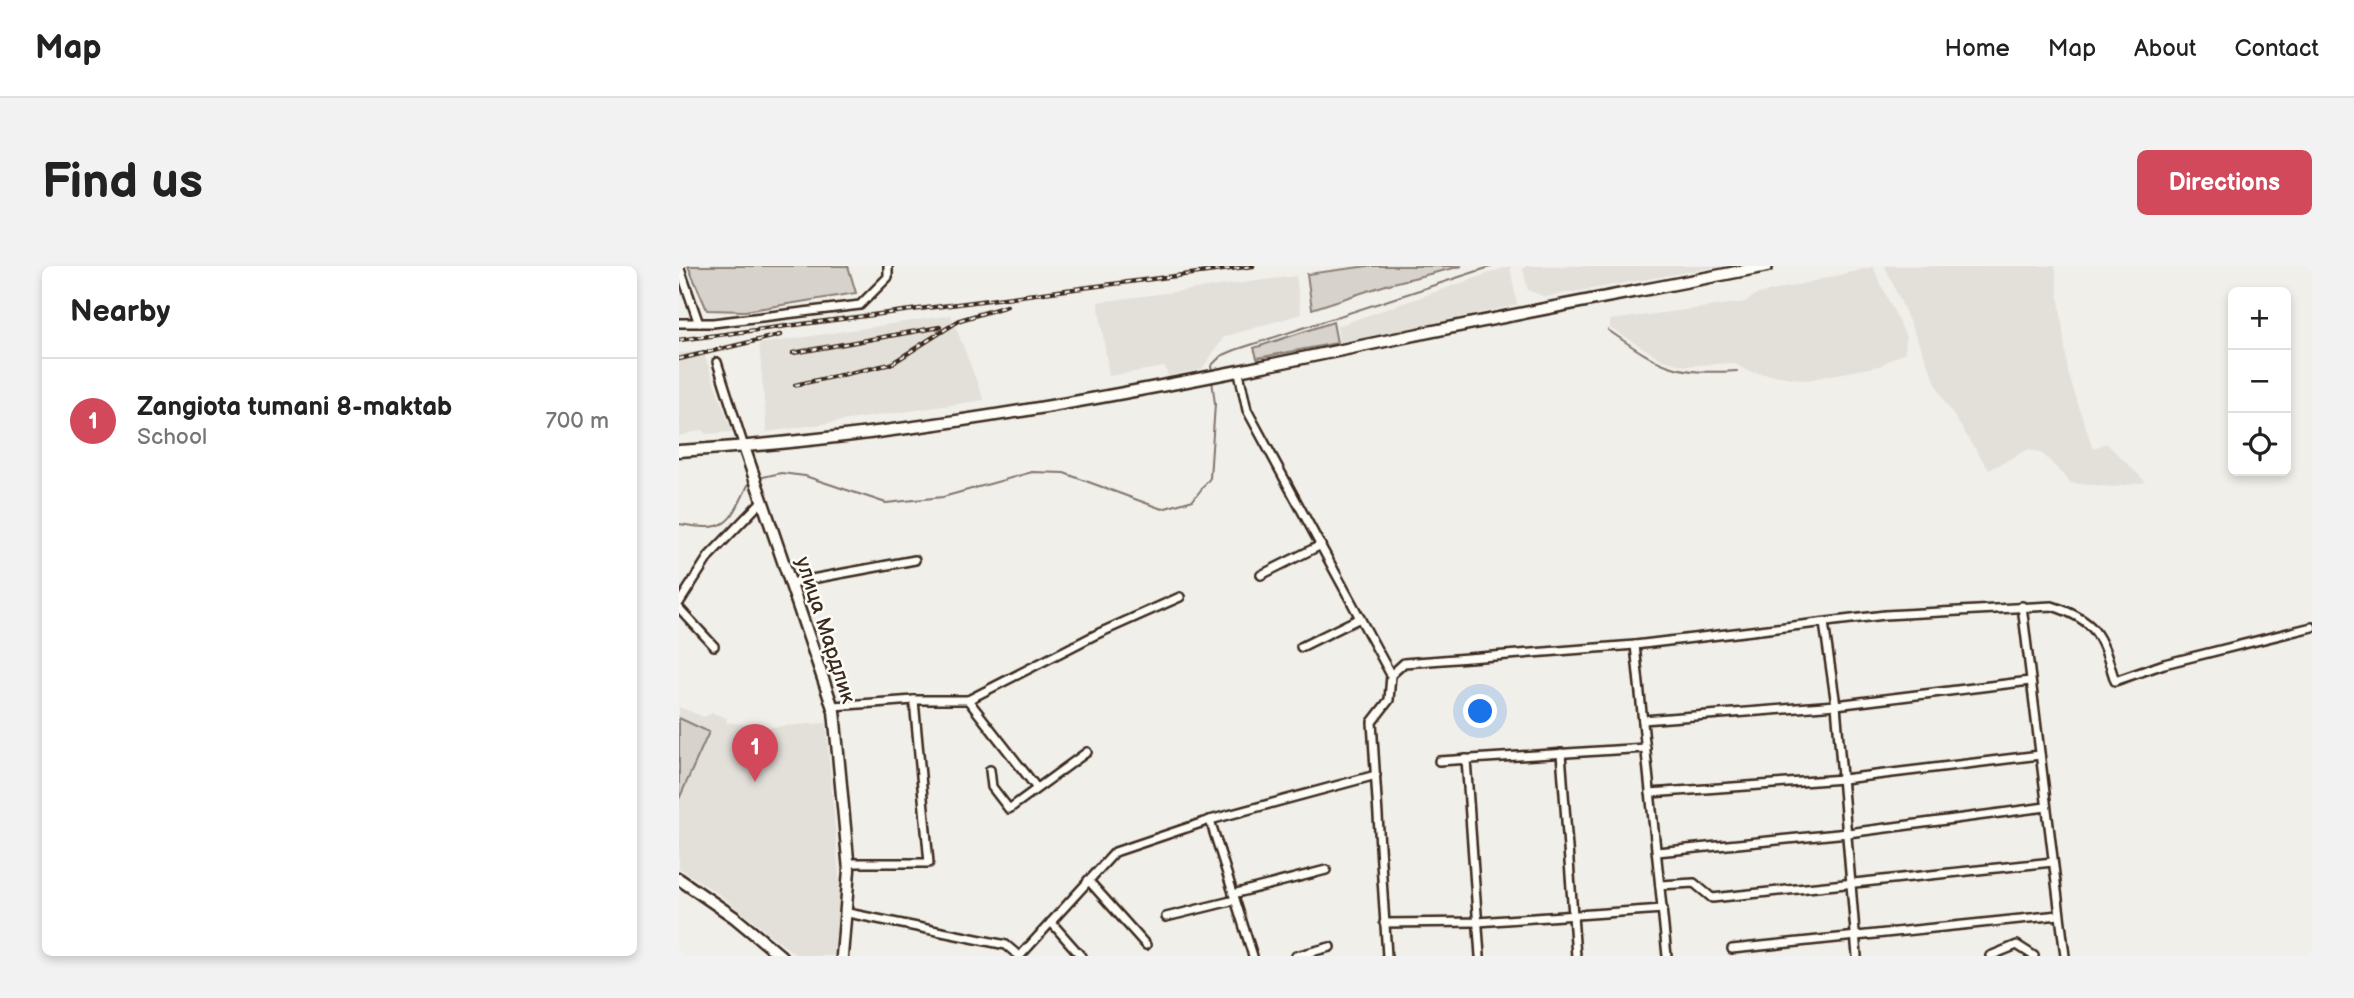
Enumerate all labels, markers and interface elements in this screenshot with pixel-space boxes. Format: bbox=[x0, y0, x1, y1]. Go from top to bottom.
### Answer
text: Map bbox=[35, 28, 101, 68]
text: Home bbox=[1945, 34, 2010, 63]
text: Map bbox=[2048, 34, 2096, 63]
text: About bbox=[2134, 34, 2196, 63]
text: Contact bbox=[2234, 34, 2319, 63]
button: Directions bbox=[2137, 150, 2312, 215]
text: Find us bbox=[42, 153, 203, 212]
map controls bbox=[2228, 287, 2291, 476]
button: + bbox=[2228, 287, 2291, 350]
text: Nearby bbox=[70, 294, 170, 330]
button: − bbox=[2228, 350, 2291, 413]
text: Zangiota tumani 8-maktab bbox=[137, 392, 452, 423]
text: 1 bbox=[88, 407, 98, 435]
text: 700 m bbox=[545, 407, 609, 435]
button: locate bbox=[2228, 413, 2291, 476]
text: School bbox=[137, 423, 207, 451]
street label: улица Мардлик bbox=[790, 554, 861, 707]
your location bbox=[1463, 694, 1497, 728]
pin: 1 bbox=[732, 724, 778, 782]

